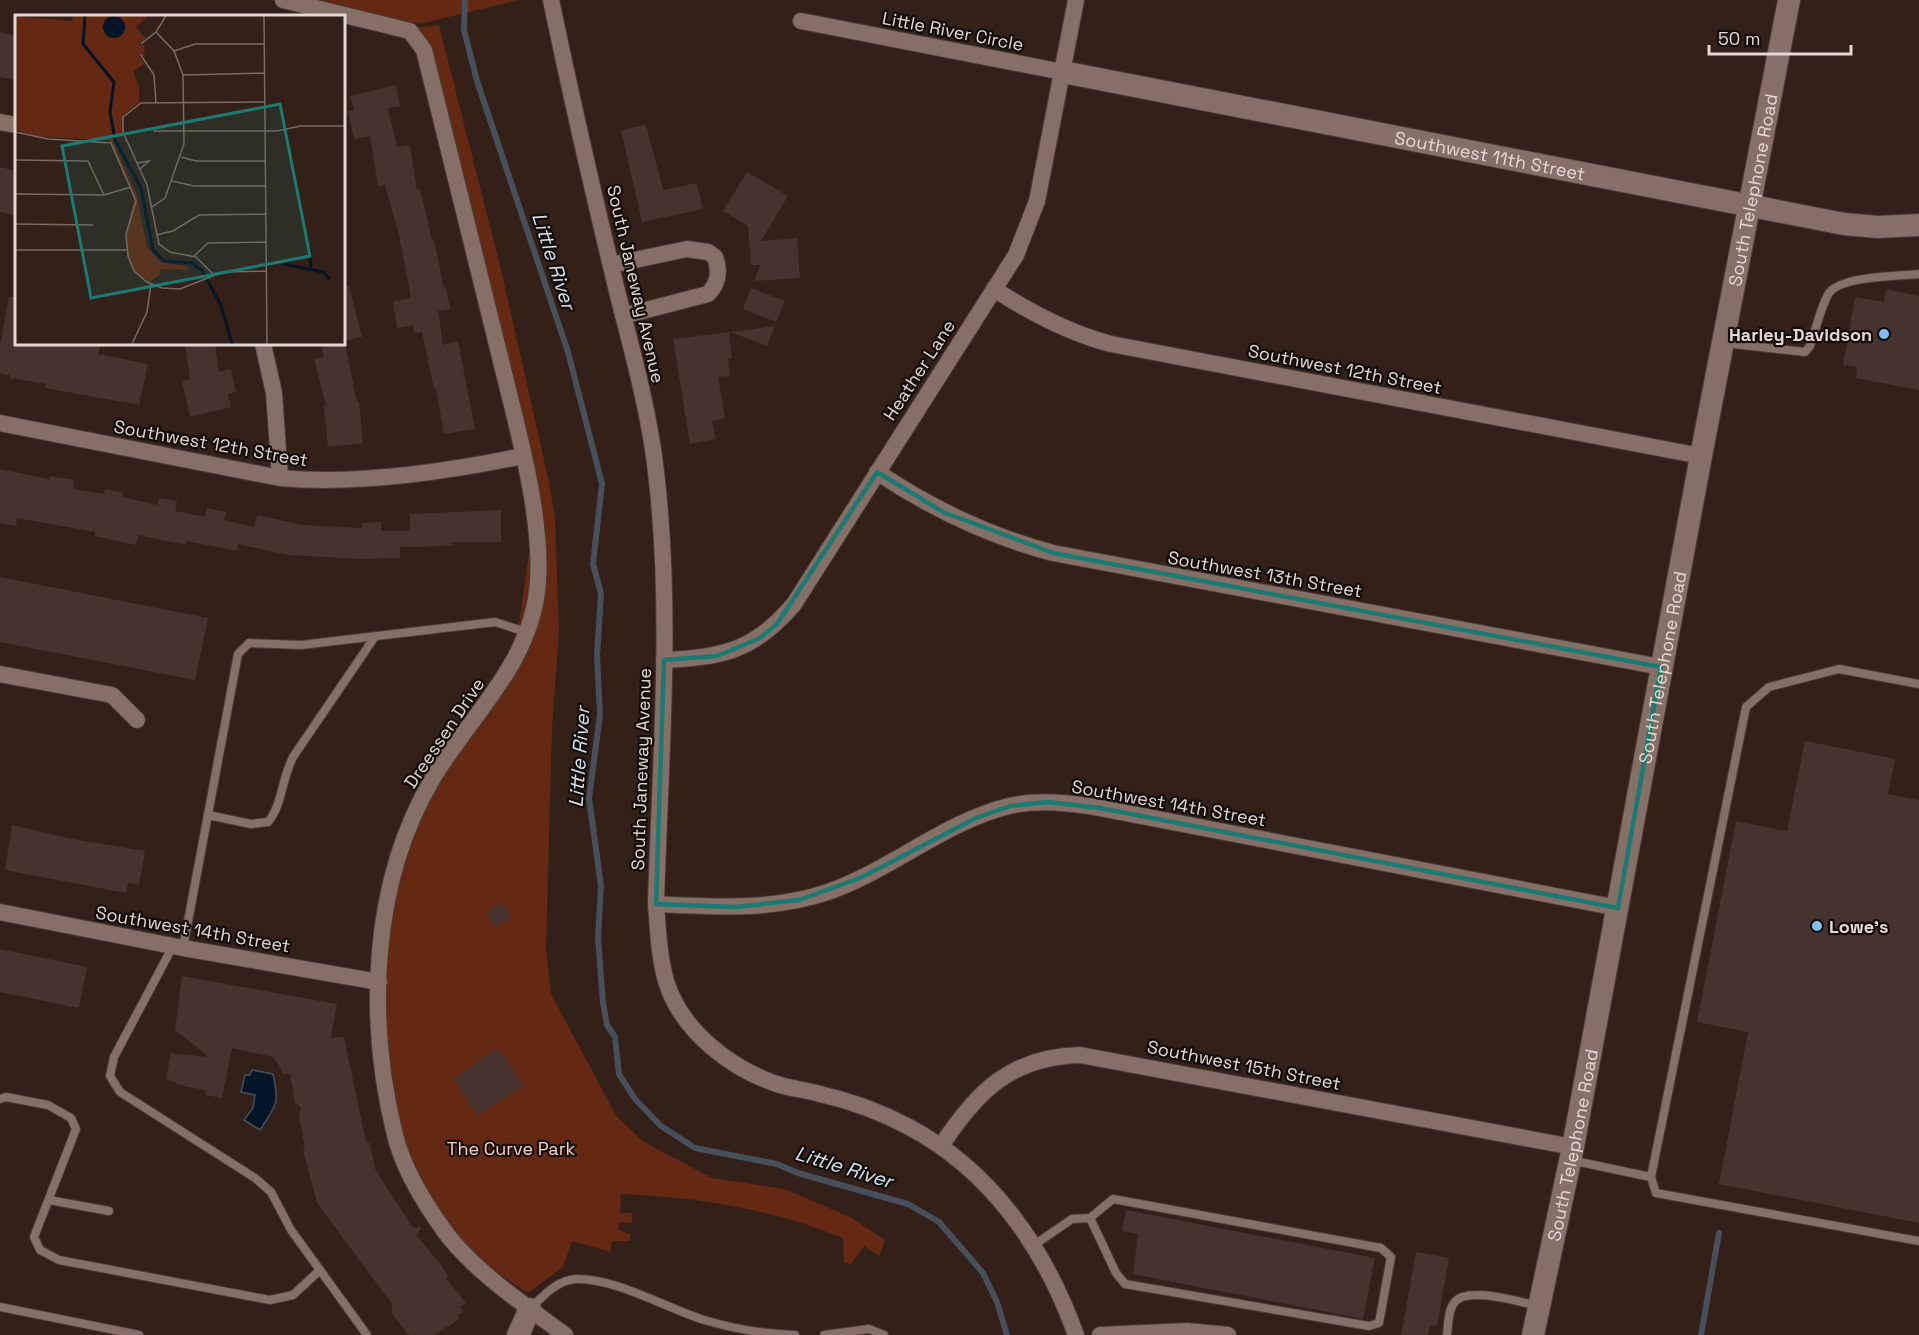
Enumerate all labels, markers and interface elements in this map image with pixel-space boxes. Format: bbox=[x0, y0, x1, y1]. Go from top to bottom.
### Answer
street label: Little River Circle bbox=[880, 6, 1026, 56]
inset map bbox=[15, 15, 345, 345]
scale bar bbox=[1709, 18, 1852, 56]
text: 50 m bbox=[1718, 27, 1760, 50]
street label: South Telephone Road bbox=[1723, 92, 1782, 288]
street label: Southwest 11th Street bbox=[1393, 125, 1587, 185]
street label: South Janeway Avenue bbox=[602, 183, 670, 385]
water label: Little River bbox=[526, 209, 583, 315]
street label: Heather Lane bbox=[878, 315, 960, 425]
place label: Harley-Davidson bbox=[1729, 323, 1872, 346]
marker: Harley-Davidson bbox=[1877, 327, 1891, 341]
street label: Southwest 12th Street bbox=[1246, 339, 1444, 399]
street label: Southwest 12th Street bbox=[112, 415, 310, 471]
street label: Southwest 13th Street bbox=[1166, 546, 1364, 602]
street label: South Telephone Road bbox=[1633, 569, 1691, 766]
street label: South Janeway Avenue bbox=[626, 667, 656, 871]
street label: Dreessen Drive bbox=[399, 673, 489, 793]
water label: Little River bbox=[563, 703, 596, 808]
street label: Southwest 14th Street bbox=[1070, 775, 1268, 831]
street label: Southwest 14th Street bbox=[94, 901, 292, 957]
place label: Lowe's bbox=[1829, 915, 1888, 938]
marker: Lowe's bbox=[1810, 919, 1824, 933]
street label: Southwest 15th Street bbox=[1145, 1035, 1343, 1095]
street label: South Telephone Road bbox=[1542, 1047, 1602, 1243]
park label: The Curve Park bbox=[447, 1137, 575, 1160]
water label: Little River bbox=[792, 1140, 898, 1195]

